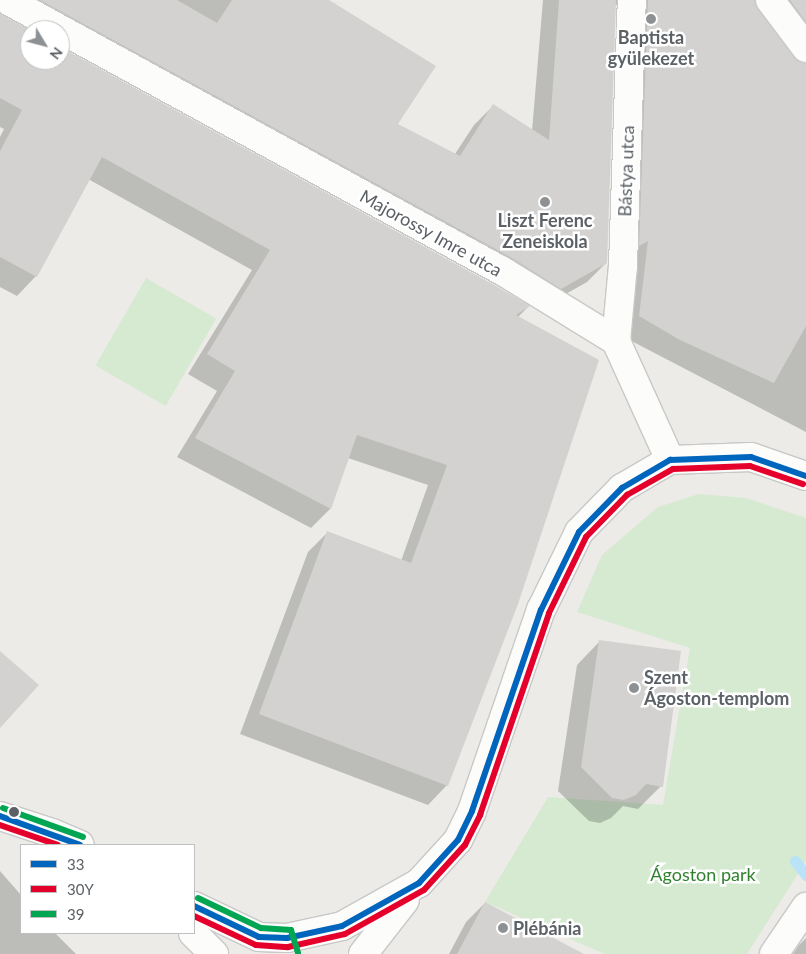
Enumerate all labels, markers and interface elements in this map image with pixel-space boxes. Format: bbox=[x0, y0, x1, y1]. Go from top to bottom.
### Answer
marker: Baptista gyülekezet bbox=[645, 13, 657, 25]
north arrow bbox=[20, 20, 70, 70]
place label: Baptista gyülekezet bbox=[608, 27, 694, 70]
text: N bbox=[47, 44, 67, 63]
street label: Bástya utca bbox=[614, 125, 638, 217]
street label: Majorossy Imre utca bbox=[356, 185, 506, 281]
marker: Liszt Ferenc Zeneiskola bbox=[539, 196, 551, 208]
place label: Liszt Ferenc Zeneiskola bbox=[497, 210, 593, 252]
place label: Szent Ágoston-templom bbox=[644, 667, 789, 710]
marker: Szent Ágoston-templom bbox=[628, 682, 640, 694]
unlabelled marker bbox=[9, 807, 19, 817]
legend bbox=[20, 844, 195, 934]
text: 33 bbox=[67, 855, 84, 873]
park label: Ágoston park bbox=[650, 863, 756, 885]
text: 30Y bbox=[67, 880, 94, 898]
text: 39 bbox=[67, 905, 84, 923]
place label: Plébánia bbox=[513, 917, 581, 939]
marker: Plébánia bbox=[497, 922, 509, 934]

